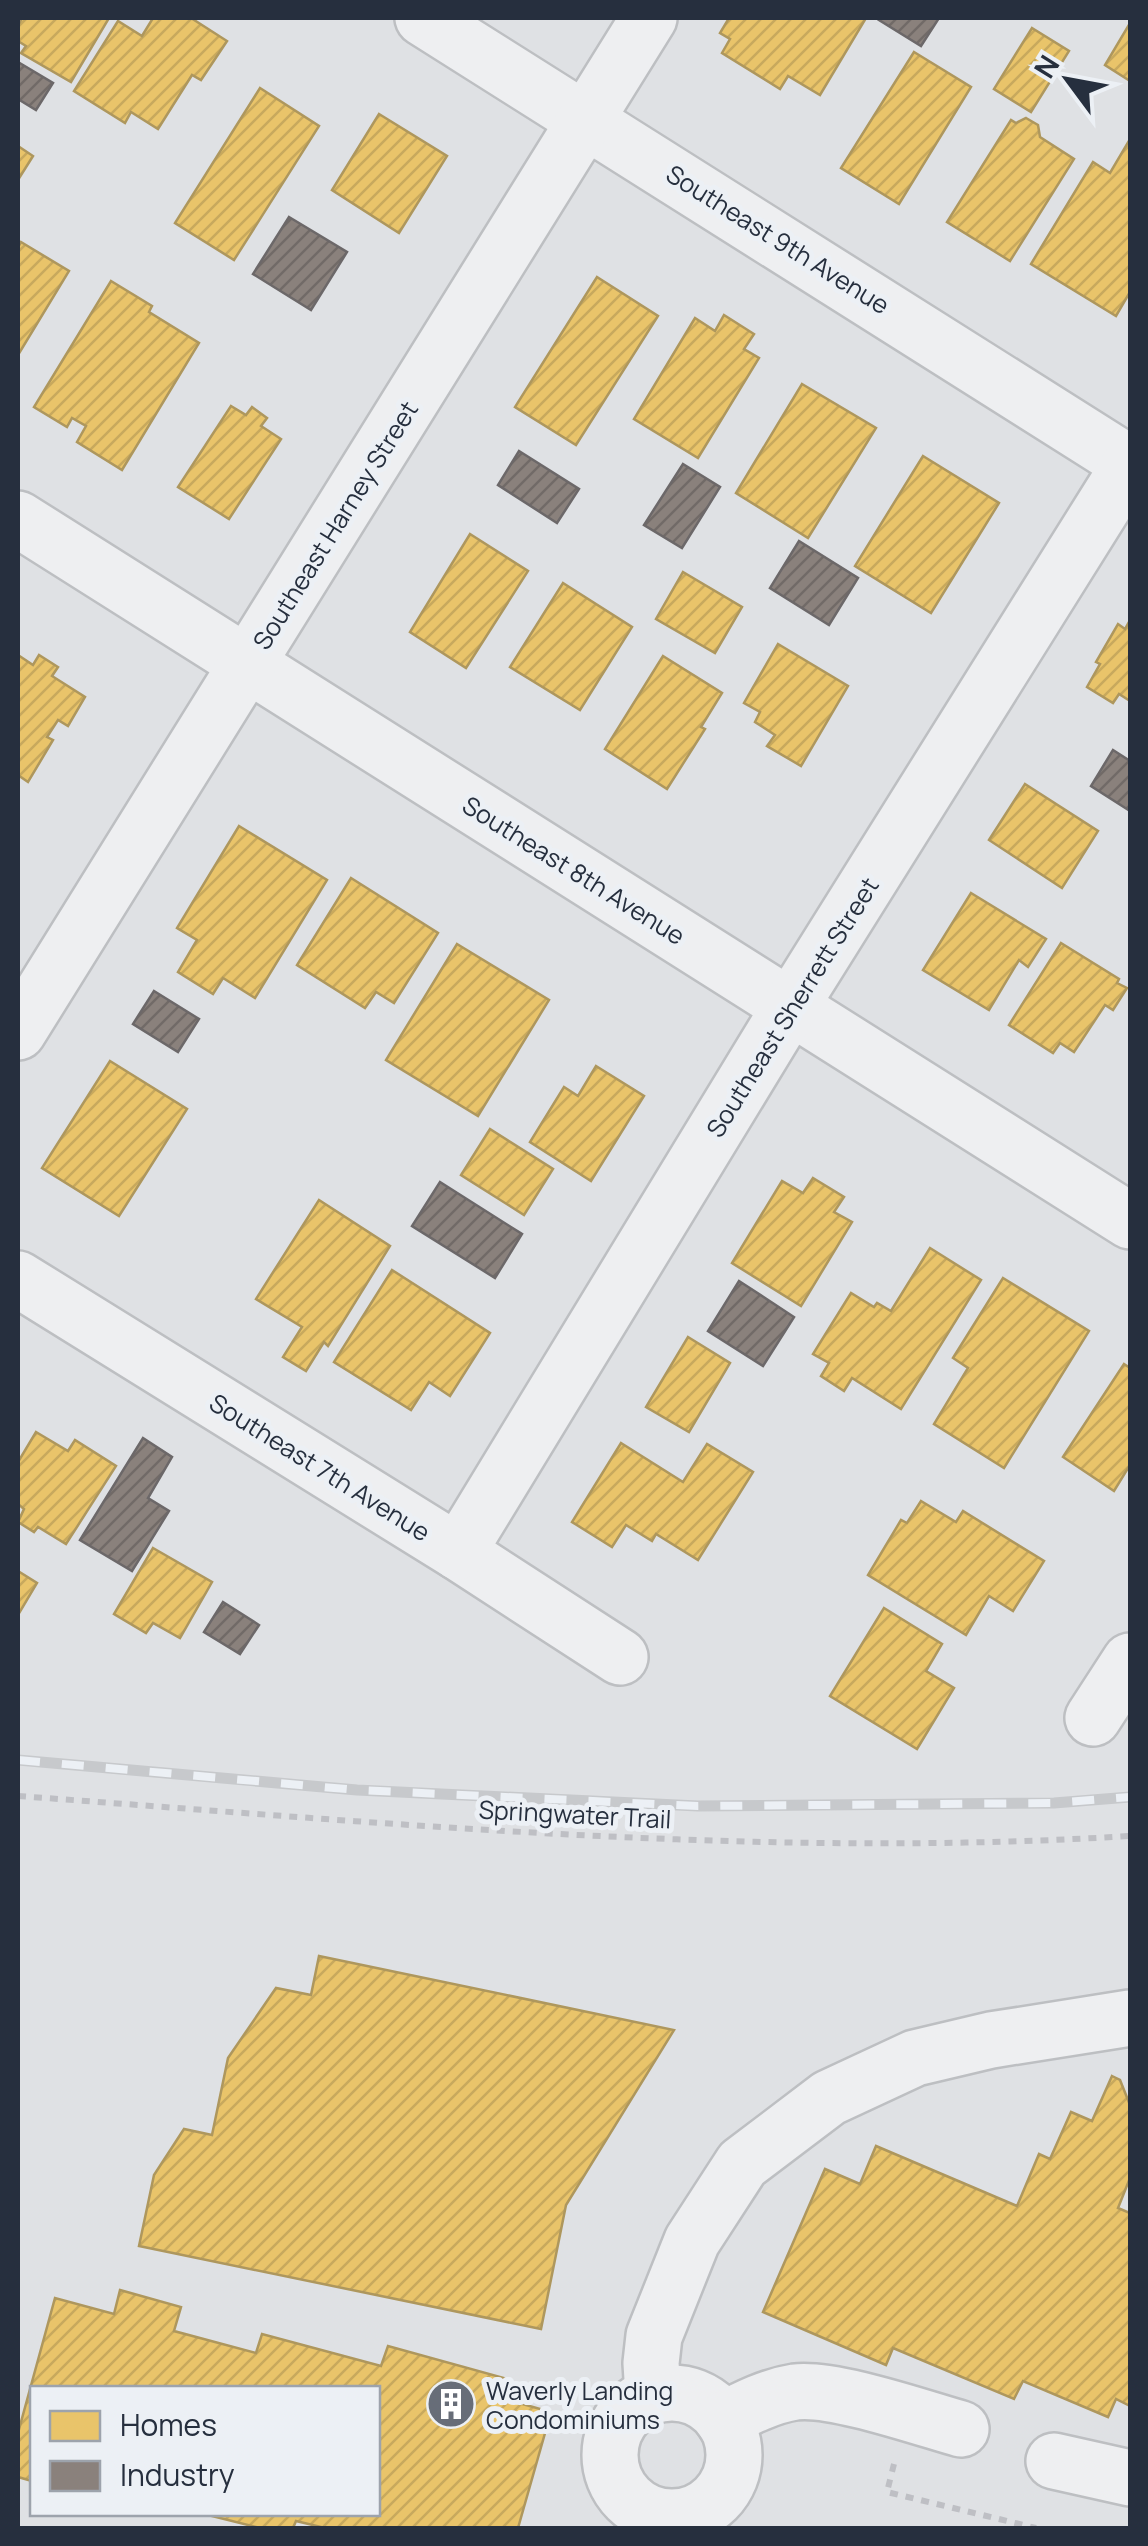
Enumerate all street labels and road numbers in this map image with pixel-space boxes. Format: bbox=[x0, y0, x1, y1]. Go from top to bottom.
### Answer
street label: Southeast 9th Avenue bbox=[660, 156, 896, 322]
street label: Southeast Harney Street bbox=[244, 394, 426, 656]
street label: Southeast 8th Avenue bbox=[456, 787, 692, 953]
street label: Southeast Sherrett Street bbox=[698, 870, 886, 1144]
street label: Southeast 7th Avenue bbox=[203, 1385, 437, 1549]
street label: Springwater Trail bbox=[478, 1791, 672, 1837]

